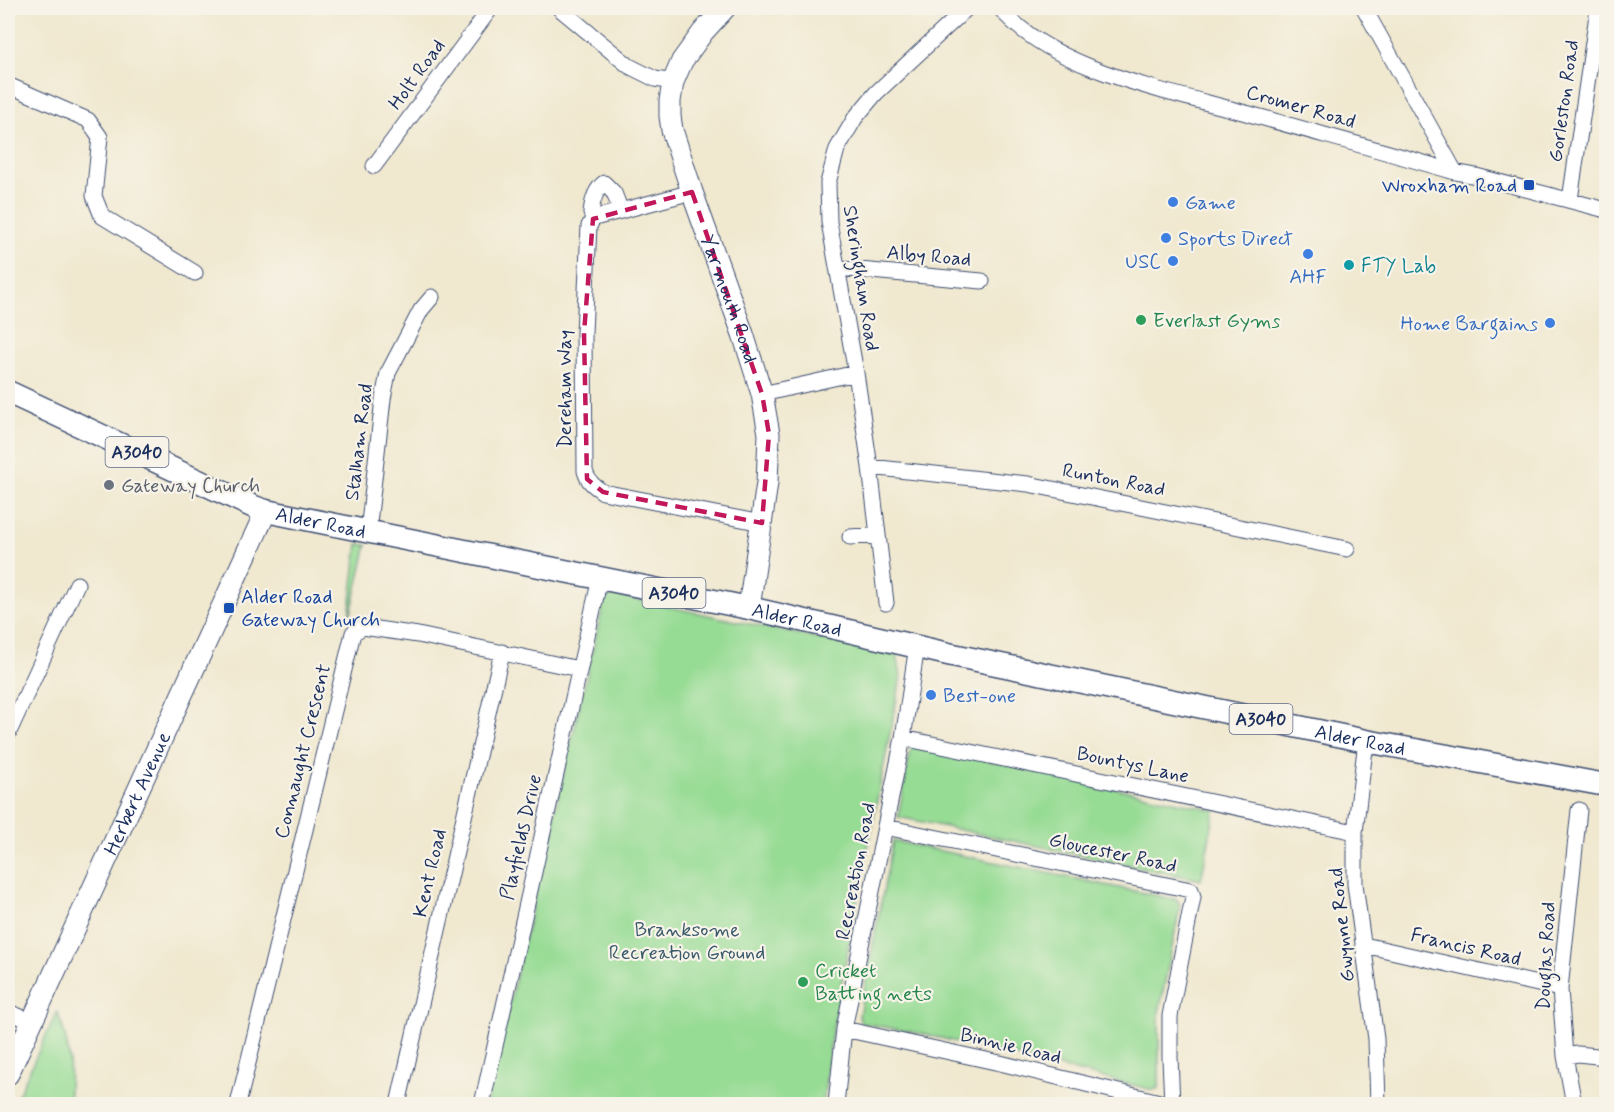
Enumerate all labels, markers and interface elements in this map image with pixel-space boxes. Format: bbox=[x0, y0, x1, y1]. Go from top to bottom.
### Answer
street label: Holt Road bbox=[382, 34, 452, 116]
street label: Gorleston Road bbox=[1543, 38, 1586, 164]
street label: Cromer Road bbox=[1243, 79, 1358, 136]
place label: Wroxham Road bbox=[1382, 173, 1517, 200]
marker: Wroxham Road bbox=[1522, 178, 1536, 192]
place label: Game bbox=[1185, 190, 1236, 217]
marker: Game bbox=[1166, 195, 1180, 209]
street label: Sheringham Road bbox=[834, 203, 885, 353]
place label: Sports Direct bbox=[1178, 226, 1293, 253]
street label: Yarmouth Road bbox=[693, 231, 763, 367]
marker: Sports Direct bbox=[1159, 231, 1173, 245]
street label: Alby Road bbox=[886, 239, 972, 274]
marker: AHF bbox=[1301, 247, 1315, 261]
place label: USC bbox=[1125, 249, 1161, 276]
place label: FTY Lab bbox=[1361, 253, 1436, 280]
marker: USC bbox=[1166, 254, 1180, 268]
marker: FTY Lab bbox=[1342, 258, 1356, 272]
place label: AHF bbox=[1289, 264, 1327, 291]
place label: Everlast Gyms bbox=[1153, 308, 1281, 335]
place label: Home Bargains bbox=[1400, 311, 1538, 340]
marker: Everlast Gyms bbox=[1134, 313, 1148, 327]
marker: Home Bargains bbox=[1543, 316, 1557, 330]
street label: Dereham Way bbox=[552, 330, 579, 448]
street label: Stalham Road bbox=[339, 382, 380, 502]
road number: A3040 bbox=[106, 437, 168, 467]
street label: Runton Road bbox=[1060, 457, 1167, 504]
place label: Gateway Church bbox=[121, 473, 260, 500]
marker: Gateway Church bbox=[102, 478, 116, 492]
street label: Alder Road bbox=[273, 501, 368, 546]
road number: A3040 bbox=[642, 578, 706, 608]
place label: Alder Road Gateway Church bbox=[241, 584, 380, 634]
street label: Alder Road bbox=[749, 597, 844, 644]
marker: Alder Road Gateway Church bbox=[222, 601, 236, 615]
street label: Connaught Crescent bbox=[269, 661, 338, 842]
place label: Best-one bbox=[943, 683, 1016, 710]
marker: Best-one bbox=[924, 688, 938, 702]
road number: A3040 bbox=[1230, 704, 1292, 734]
street label: Alder Road bbox=[1312, 719, 1407, 763]
street label: Herbert Avenue bbox=[98, 728, 178, 860]
street label: Bountys Lane bbox=[1074, 740, 1191, 791]
street label: Playfields Drive bbox=[494, 772, 549, 903]
street label: Recreation Road bbox=[830, 800, 883, 942]
street label: Kent Road bbox=[407, 827, 454, 920]
street label: Gloucester Road bbox=[1046, 827, 1179, 880]
street label: Gwynne Road bbox=[1323, 866, 1362, 984]
street label: Douglas Road bbox=[1530, 901, 1565, 1011]
park label: Branksome Recreation Ground bbox=[609, 917, 765, 967]
street label: Francis Road bbox=[1408, 922, 1523, 973]
place label: Cricket Batting nets bbox=[815, 958, 932, 1010]
marker: Cricket Batting nets bbox=[796, 975, 810, 989]
street label: Binnie Road bbox=[957, 1022, 1064, 1071]

